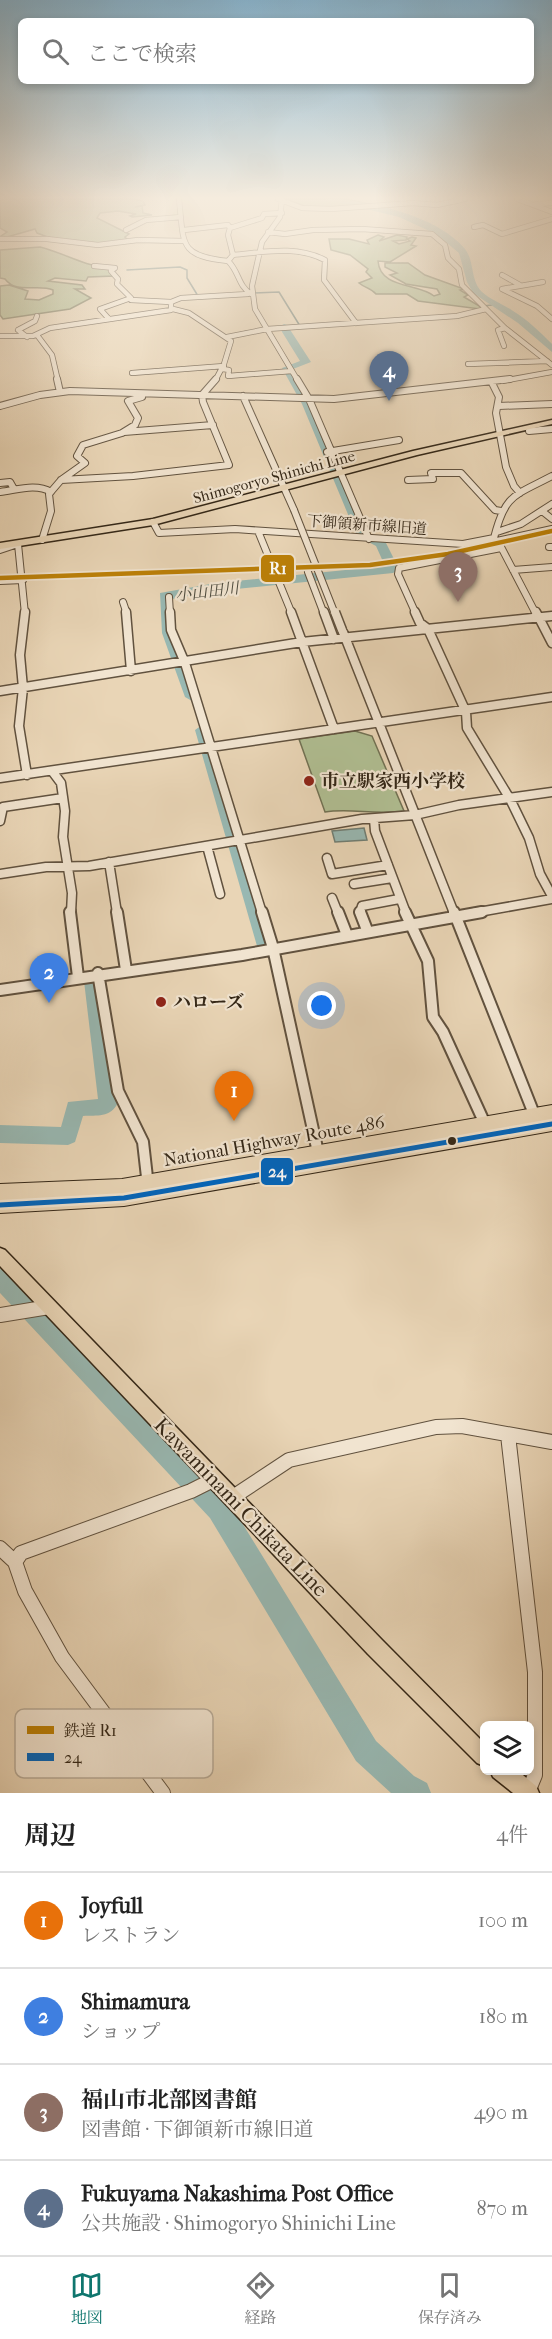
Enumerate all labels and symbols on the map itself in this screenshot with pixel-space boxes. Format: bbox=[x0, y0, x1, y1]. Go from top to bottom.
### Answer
pin: 4 bbox=[370, 352, 408, 401]
street label: Shimogoryo Shinichi Line bbox=[191, 447, 357, 507]
street label: 下御領新市線旧道 bbox=[307, 512, 427, 538]
pin: 3 bbox=[438, 552, 478, 602]
line badge: R1 bbox=[260, 554, 295, 583]
text: R1 bbox=[269, 559, 287, 578]
water label: 小山田川 bbox=[174, 578, 242, 605]
place label: 市立駅家西小学校 bbox=[321, 771, 465, 792]
marker: 市立駅家西小学校 bbox=[302, 774, 316, 788]
pin: 2 bbox=[29, 954, 68, 1003]
your location bbox=[307, 991, 336, 1020]
place label: ハローズ bbox=[173, 992, 244, 1013]
marker: ハローズ bbox=[154, 995, 168, 1009]
pin: 1 bbox=[214, 1072, 254, 1121]
street label: National Highway Route 486 bbox=[162, 1112, 386, 1171]
unlabelled marker bbox=[446, 1135, 458, 1147]
line badge: 24 bbox=[260, 1157, 294, 1186]
text: 24 bbox=[268, 1162, 287, 1182]
street label: Kawaminami Chikata Line bbox=[149, 1413, 333, 1601]
legend bbox=[15, 1709, 213, 1778]
text: 鉄道 R1 bbox=[63, 1721, 117, 1740]
text: 24 bbox=[64, 1748, 82, 1767]

